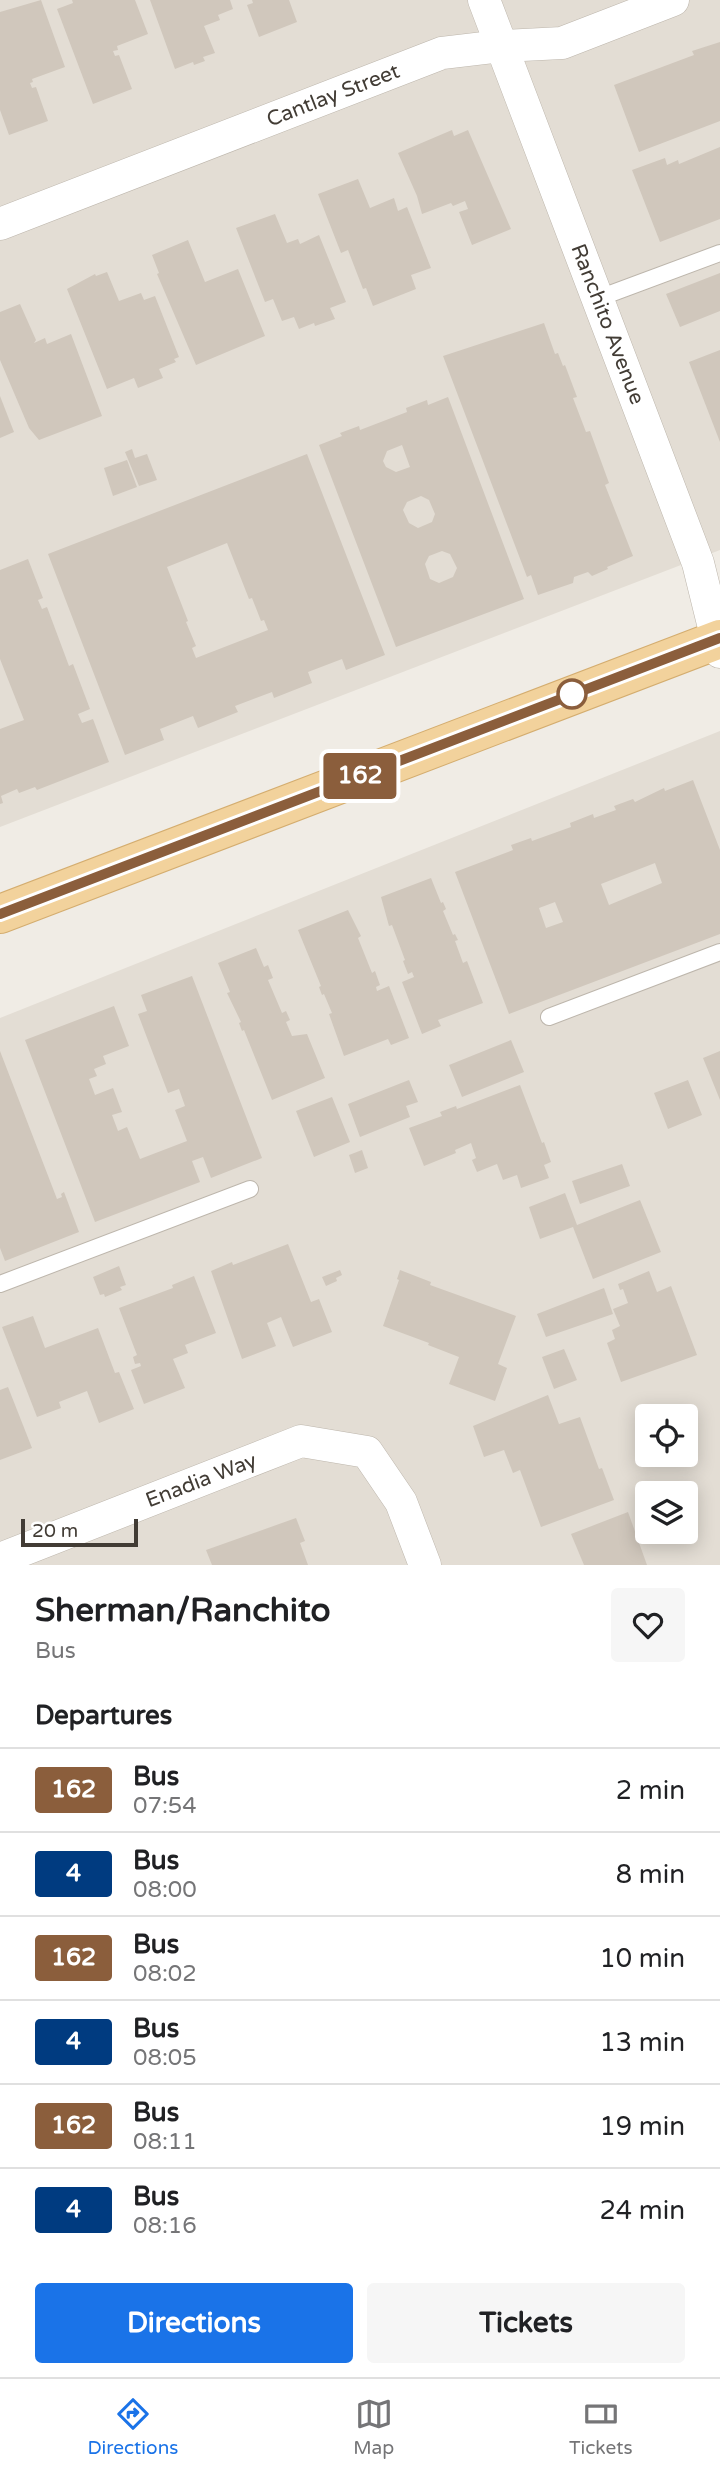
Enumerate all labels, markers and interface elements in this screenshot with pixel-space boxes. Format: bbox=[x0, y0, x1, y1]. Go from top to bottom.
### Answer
street label: Cantlay Street bbox=[263, 59, 403, 132]
street label: Ranchito Avenue bbox=[565, 240, 650, 408]
unlabelled marker bbox=[557, 679, 587, 709]
line badge: 162 bbox=[320, 753, 400, 799]
text: 162 bbox=[337, 761, 383, 790]
map controls bbox=[635, 1404, 698, 1544]
button: locate bbox=[635, 1404, 698, 1467]
street label: Enadia Way bbox=[142, 1448, 260, 1513]
button: layers bbox=[635, 1481, 698, 1544]
scale bar bbox=[21, 1516, 138, 1548]
text: 20 m bbox=[32, 1520, 78, 1542]
button: heart bbox=[611, 1588, 685, 1662]
text: Sherman/Ranchito bbox=[35, 1591, 331, 1630]
text: Bus bbox=[35, 1637, 76, 1665]
text: Departures bbox=[35, 1700, 172, 1731]
text: Bus bbox=[133, 1761, 179, 1792]
text: 162 bbox=[51, 1775, 96, 1804]
text: 2 min bbox=[616, 1775, 685, 1806]
text: 07:54 bbox=[133, 1792, 197, 1820]
text: Bus bbox=[133, 1845, 179, 1876]
text: 4 bbox=[66, 1859, 81, 1888]
text: 8 min bbox=[616, 1859, 685, 1890]
text: 08:00 bbox=[133, 1876, 197, 1904]
text: Bus bbox=[133, 1929, 179, 1960]
text: 162 bbox=[51, 1943, 96, 1972]
text: 10 min bbox=[599, 1943, 685, 1974]
text: 08:02 bbox=[133, 1960, 197, 1988]
text: Bus bbox=[133, 2013, 179, 2044]
text: 4 bbox=[66, 2027, 81, 2056]
text: 13 min bbox=[599, 2027, 685, 2058]
text: 08:05 bbox=[133, 2044, 197, 2072]
text: Bus bbox=[133, 2097, 179, 2128]
text: 162 bbox=[51, 2111, 96, 2140]
text: 19 min bbox=[599, 2111, 685, 2142]
text: 08:11 bbox=[133, 2128, 197, 2156]
text: Bus bbox=[133, 2181, 179, 2212]
text: 4 bbox=[66, 2195, 81, 2224]
text: 24 min bbox=[599, 2195, 685, 2226]
text: 08:16 bbox=[133, 2212, 197, 2240]
button: Directions bbox=[35, 2283, 353, 2363]
button: Tickets bbox=[367, 2283, 685, 2363]
tab: Directions bbox=[87, 2395, 178, 2459]
tab: Map bbox=[353, 2395, 394, 2459]
tab: Tickets bbox=[569, 2395, 633, 2459]

